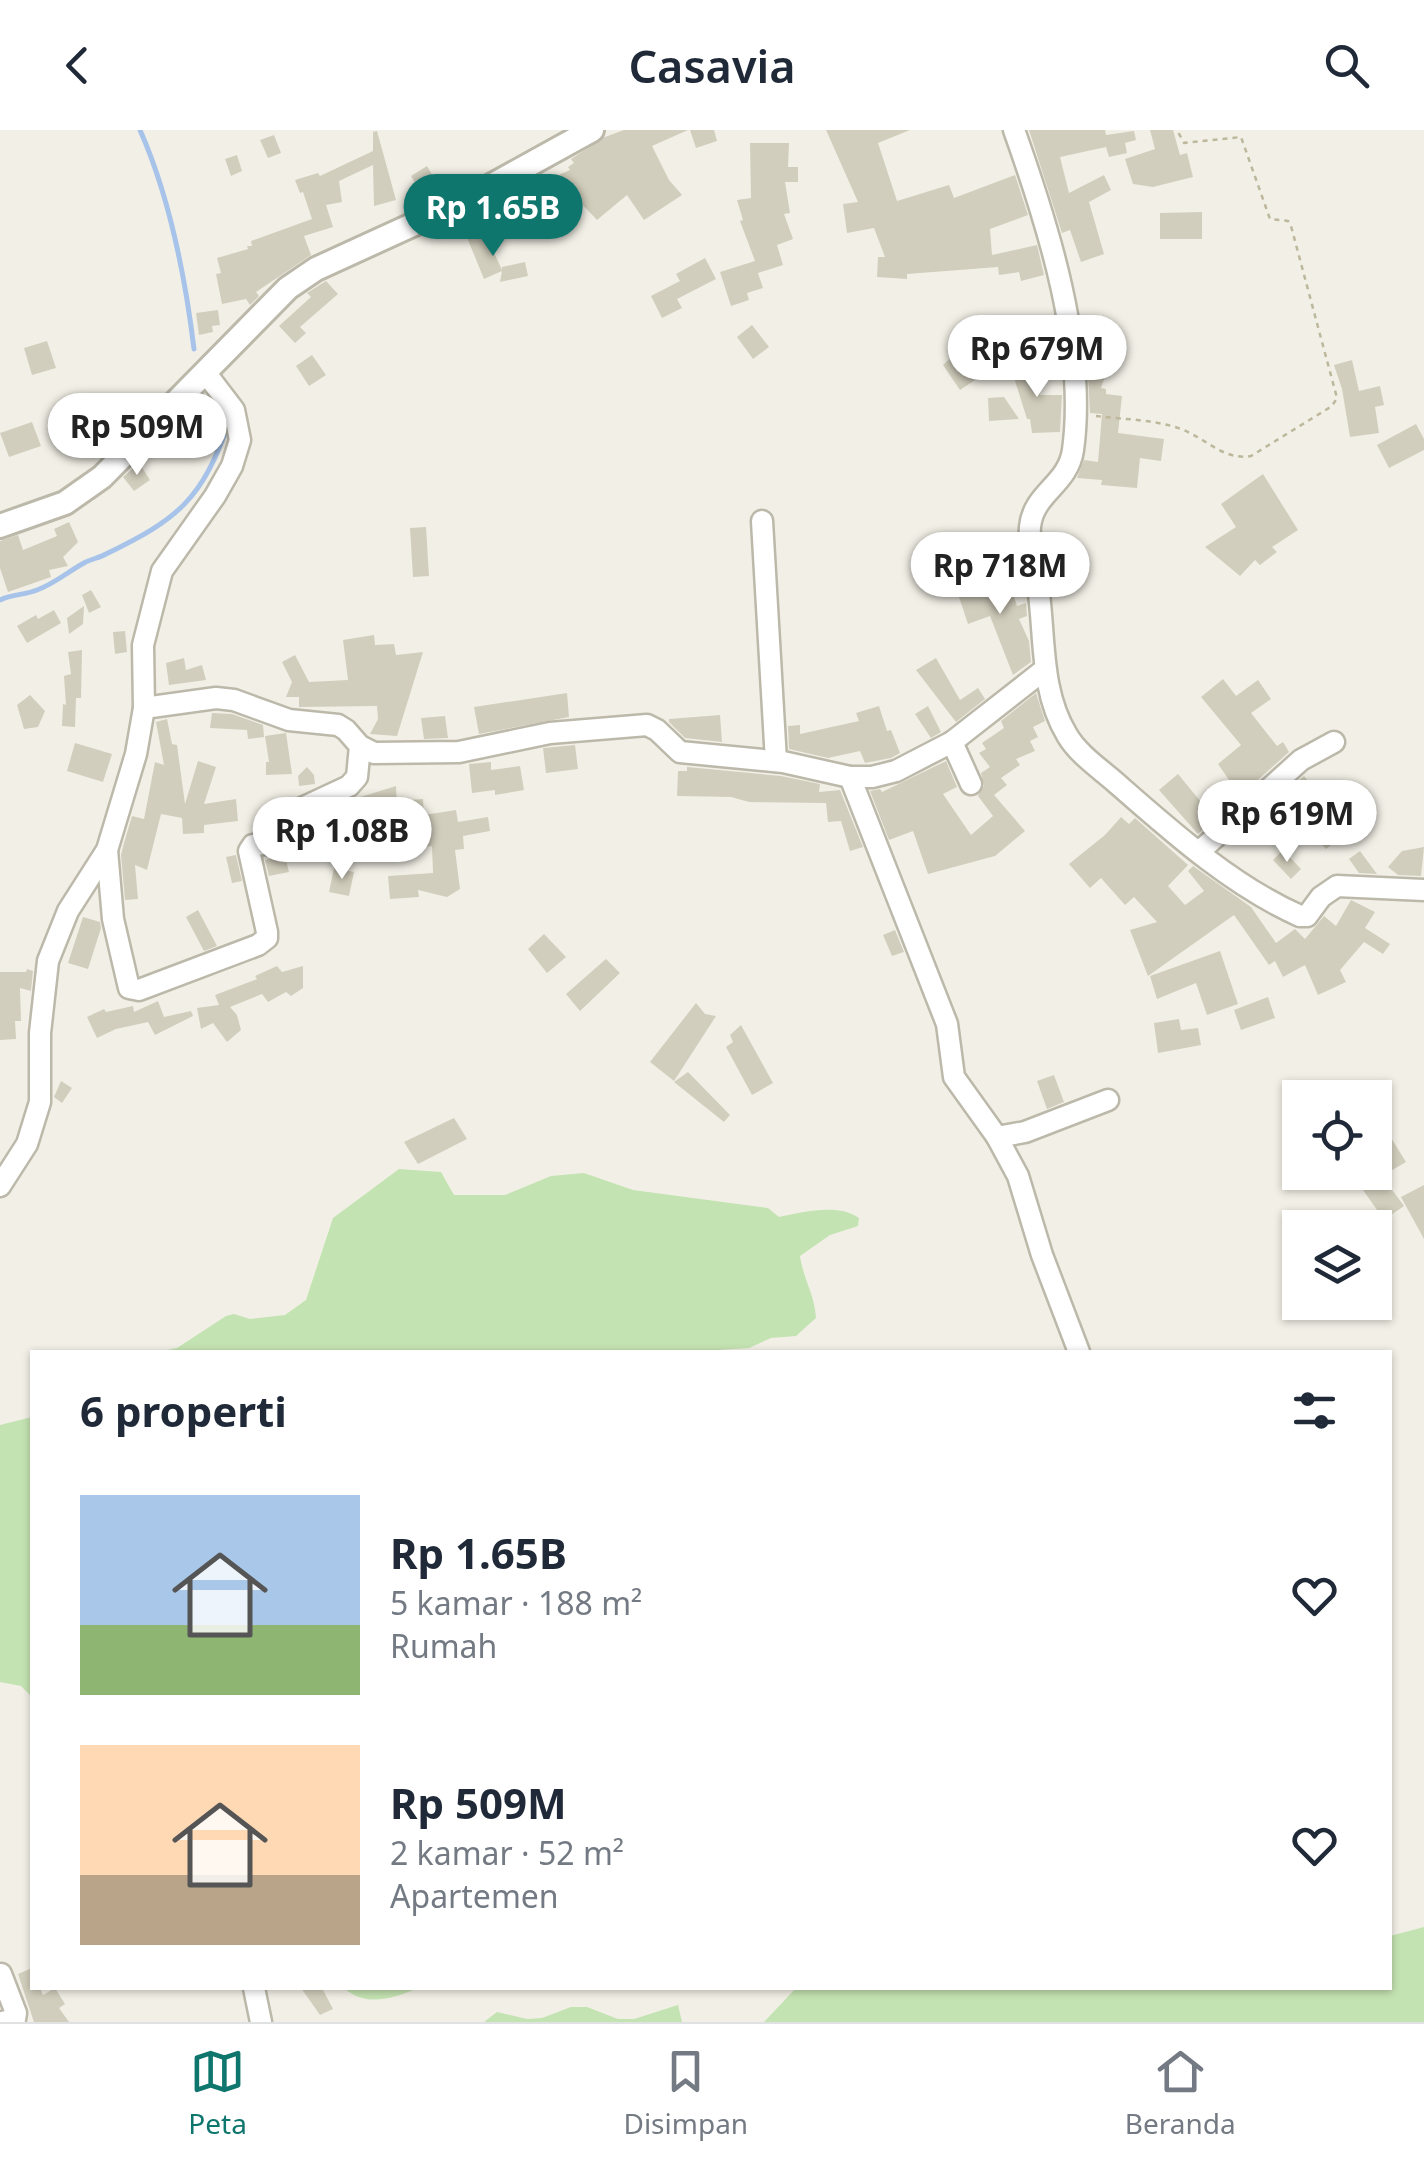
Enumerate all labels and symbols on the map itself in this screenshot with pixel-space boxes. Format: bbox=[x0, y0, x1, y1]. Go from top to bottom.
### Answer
pin: Rp 1.65B bbox=[390, 174, 596, 259]
pin: Rp 679M bbox=[945, 315, 1129, 400]
pin: Rp 509M bbox=[45, 393, 229, 478]
pin: Rp 718M bbox=[908, 532, 1092, 617]
pin: Rp 619M bbox=[1195, 780, 1379, 865]
pin: Rp 1.08B bbox=[239, 797, 445, 882]

